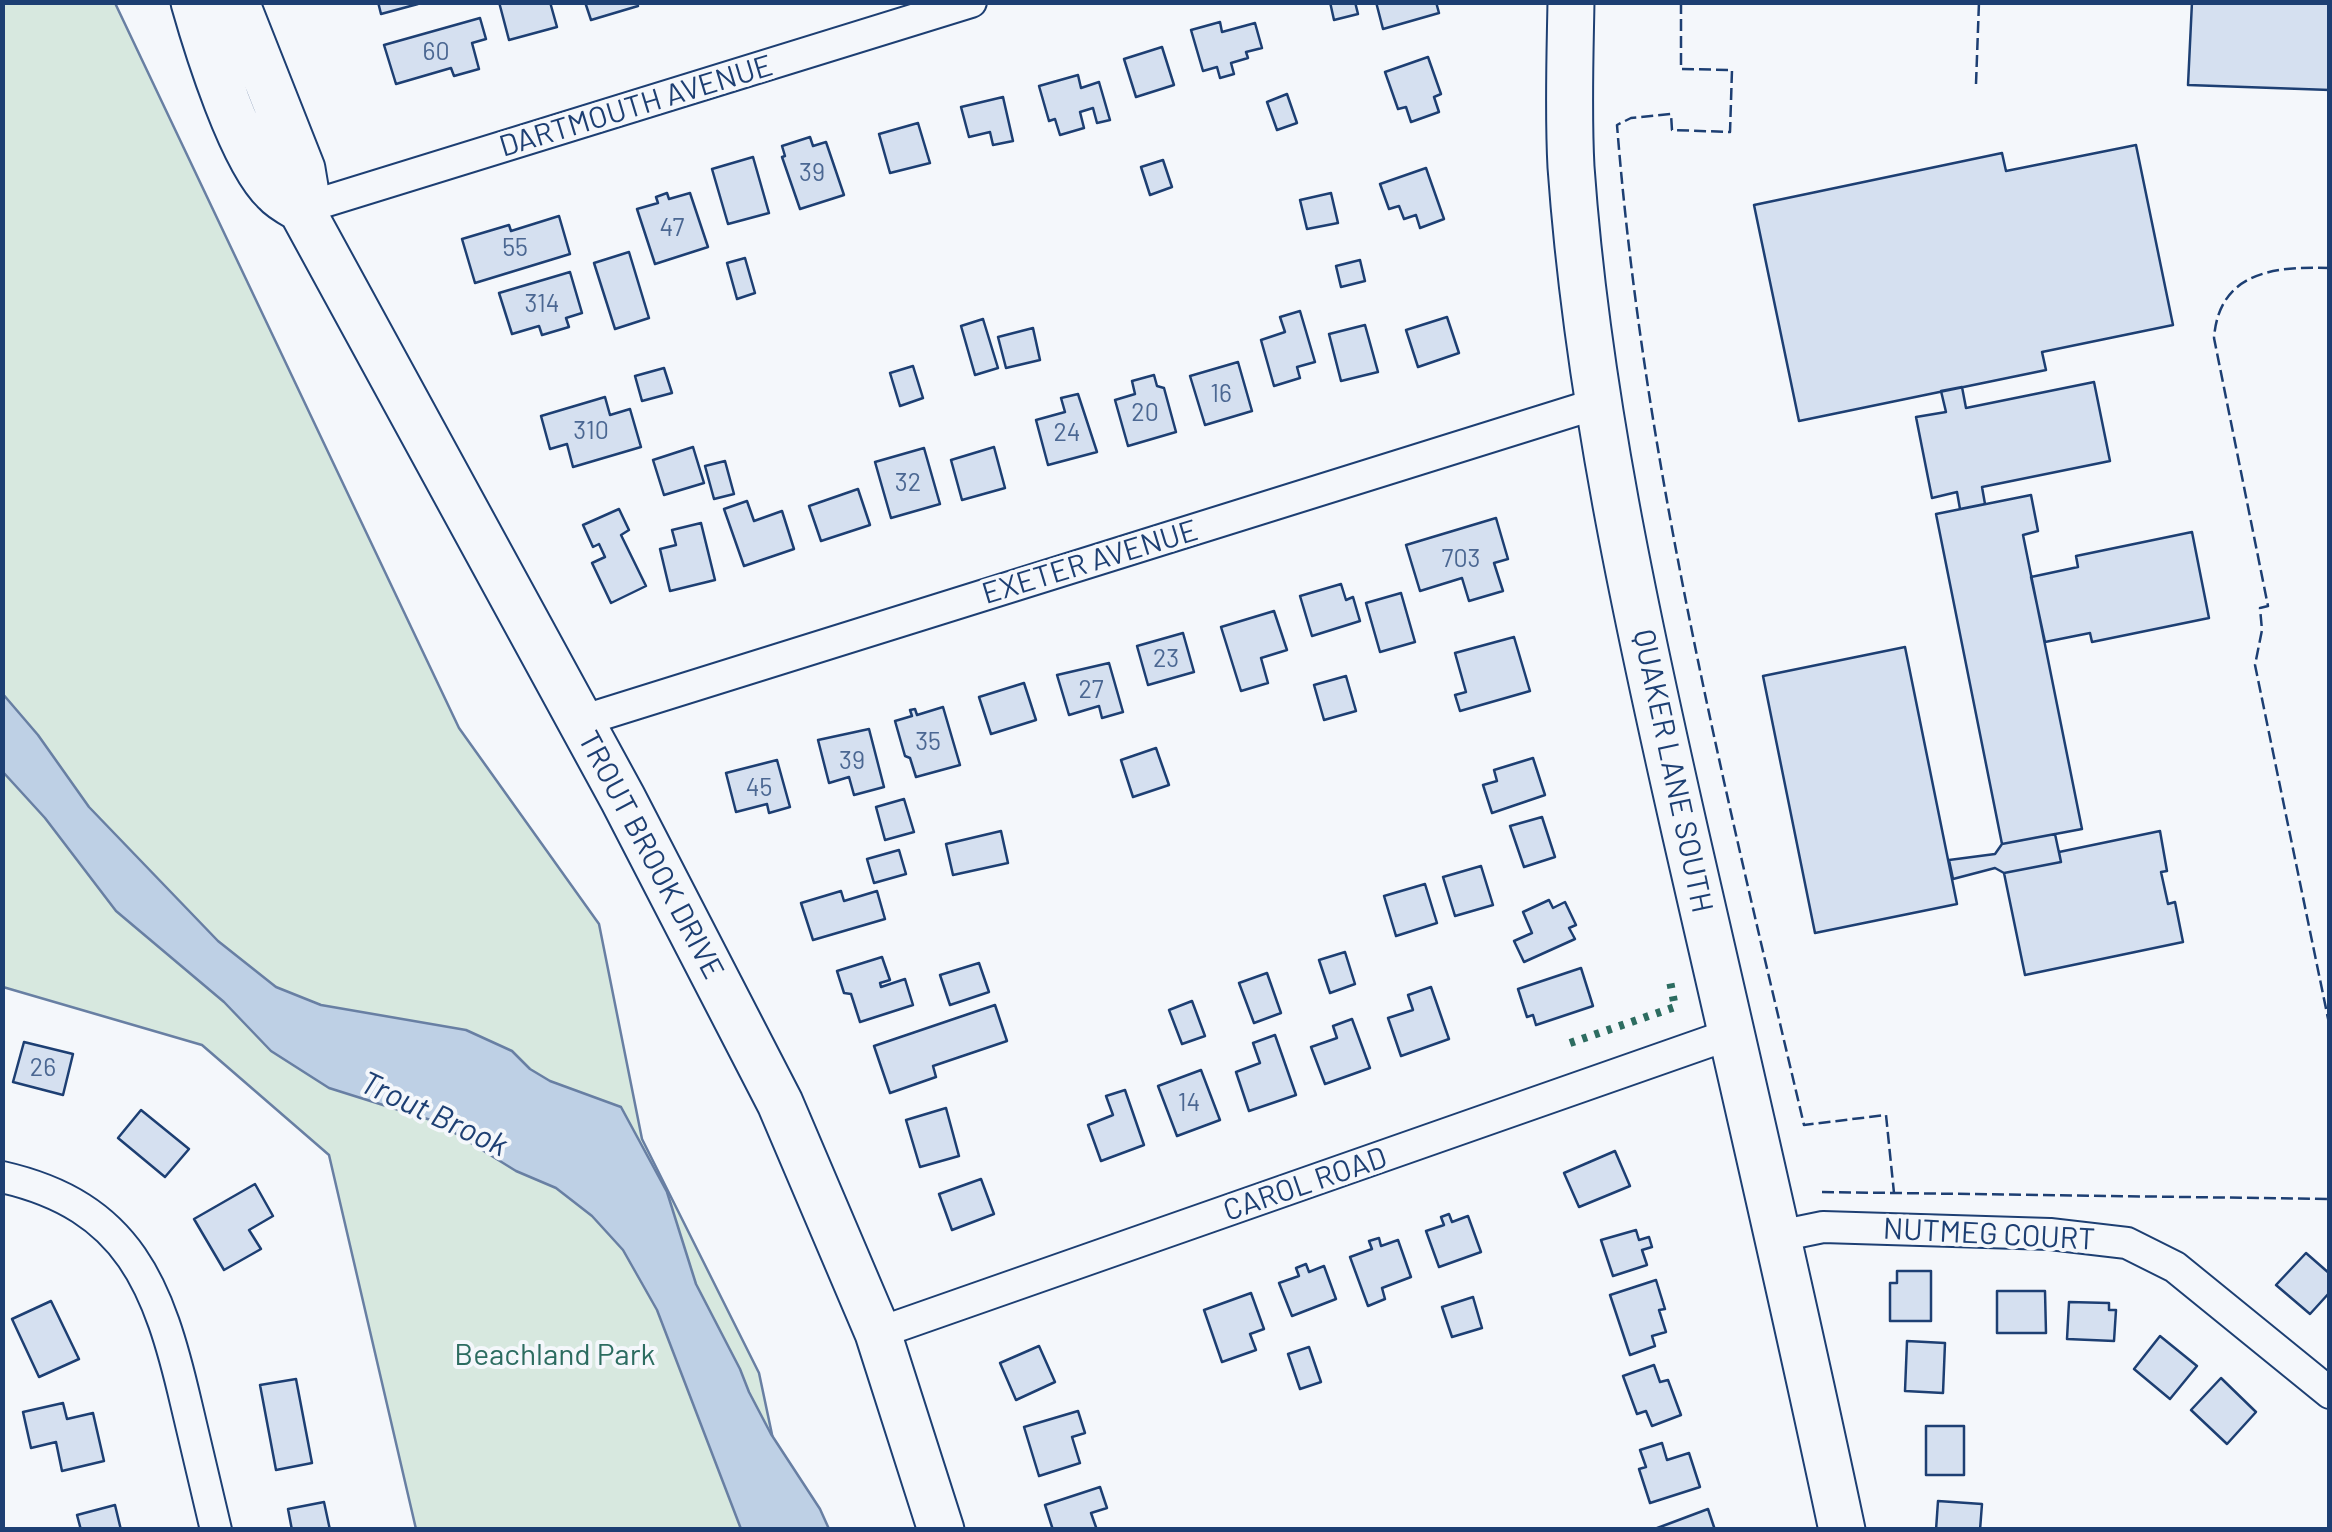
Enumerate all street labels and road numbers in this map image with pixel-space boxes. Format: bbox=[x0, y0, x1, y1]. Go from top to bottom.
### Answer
street label: DARTMOUTH AVENUE bbox=[495, 47, 777, 165]
street label: EXETER AVENUE bbox=[978, 512, 1202, 612]
street label: QUAKER LANE SOUTH bbox=[1625, 626, 1721, 916]
street label: TROUT BROOK DRIVE bbox=[570, 725, 732, 985]
street label: CAROL ROAD bbox=[1219, 1139, 1391, 1229]
street label: NUTMEG COURT bbox=[1882, 1210, 2096, 1258]

